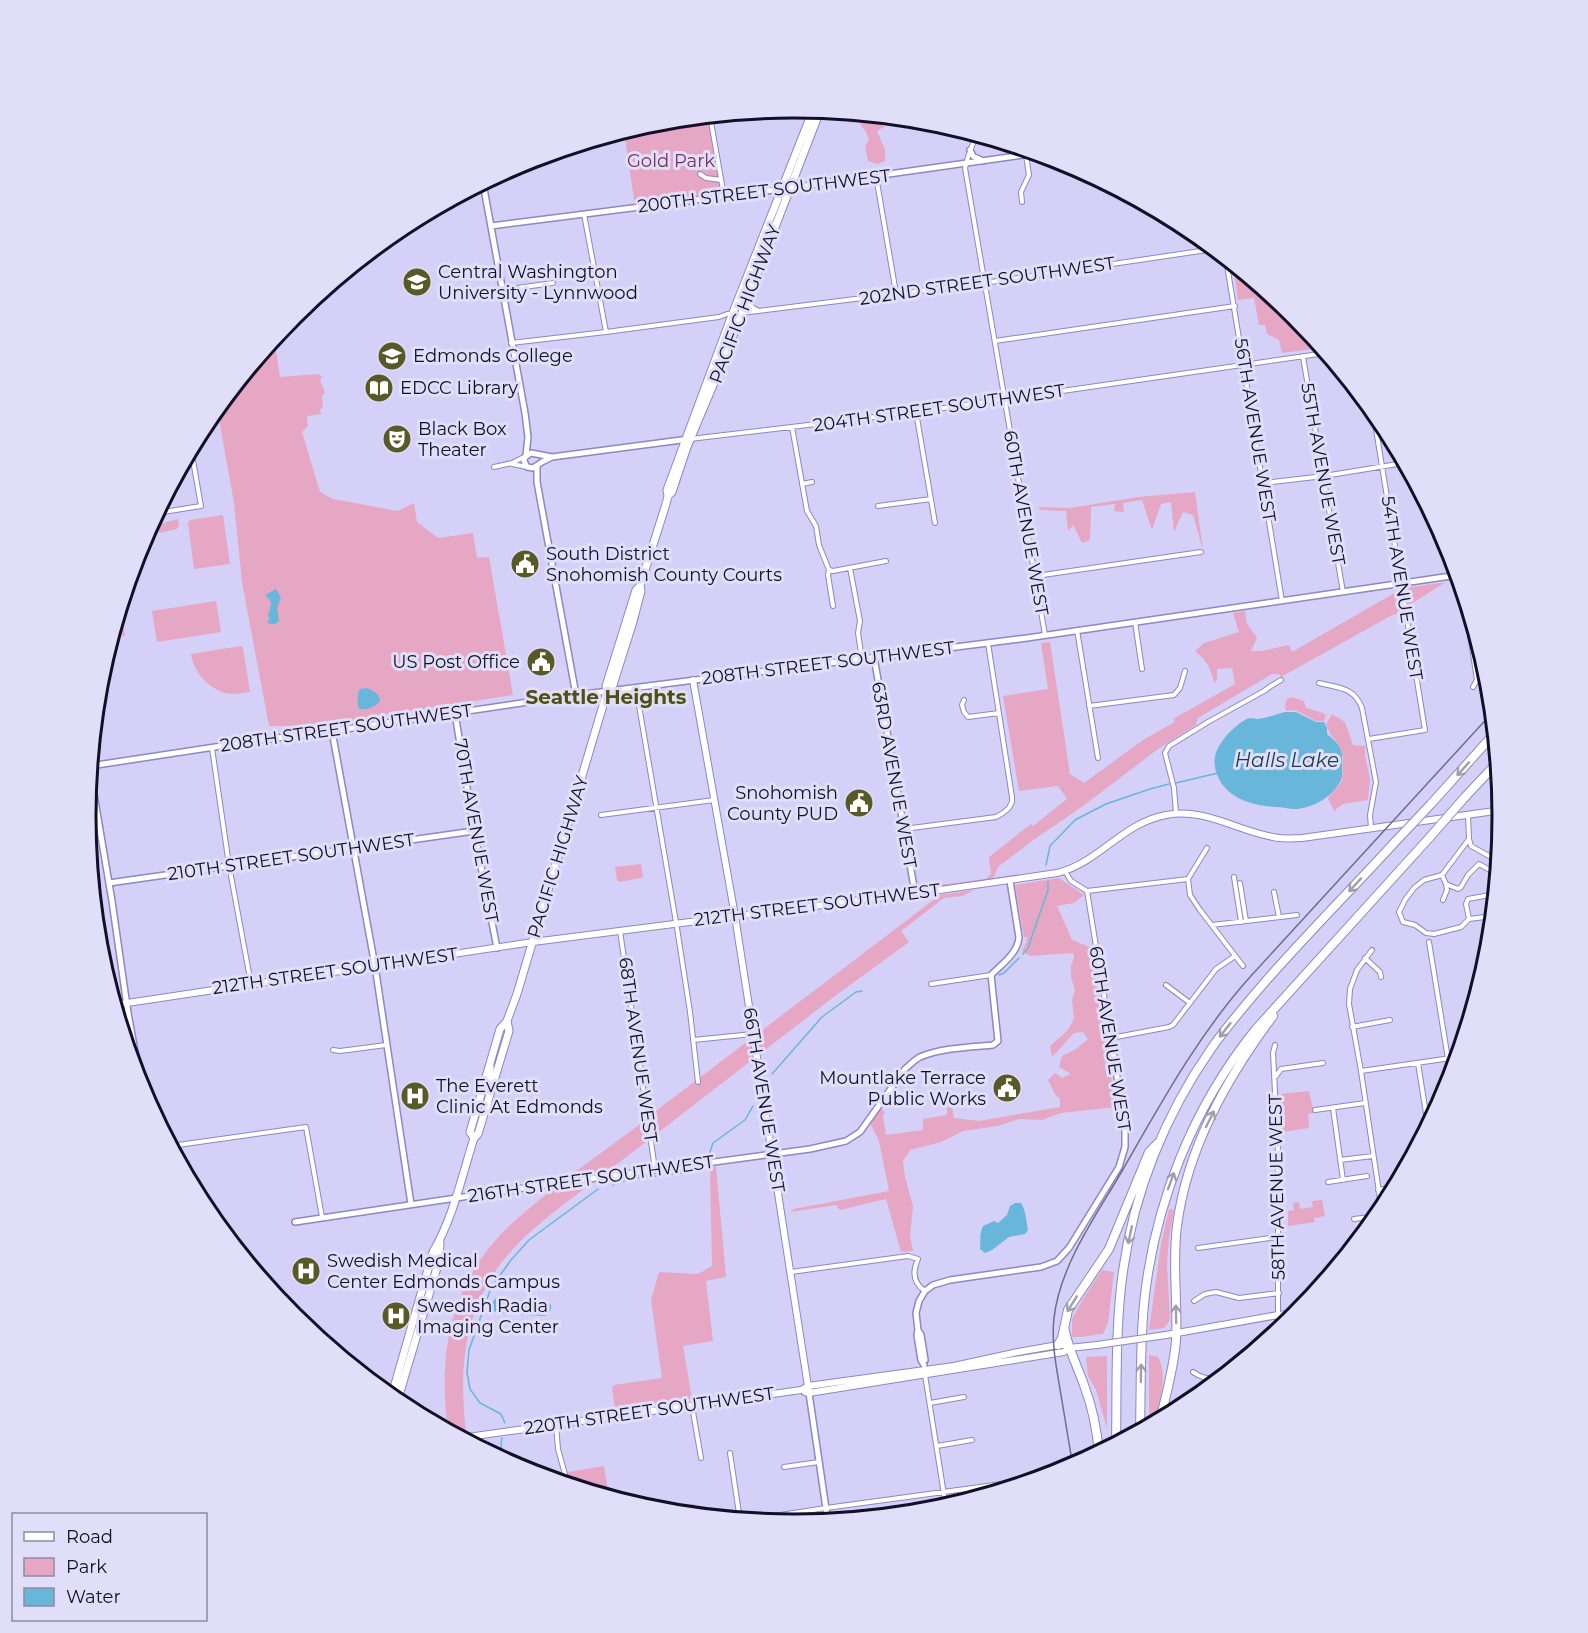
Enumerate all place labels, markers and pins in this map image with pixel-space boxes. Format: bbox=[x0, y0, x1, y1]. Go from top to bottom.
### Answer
place label: Central Washington University - Lynnwood bbox=[438, 261, 638, 304]
school or university icon: Central Washington University - Lynnwood bbox=[401, 266, 433, 298]
school or university icon: Edmonds College bbox=[376, 340, 408, 372]
place label: Edmonds College bbox=[413, 345, 573, 367]
library icon: EDCC Library bbox=[363, 372, 395, 404]
place label: EDCC Library bbox=[400, 377, 518, 399]
place label: Black Box Theater bbox=[418, 418, 507, 461]
theatre icon: Black Box Theater bbox=[381, 423, 413, 455]
place label: South District Snohomish County Courts bbox=[546, 543, 782, 586]
public building icon: South District Snohomish County Courts bbox=[509, 548, 541, 580]
public building icon: US Post Office bbox=[525, 646, 557, 678]
place label: US Post Office bbox=[392, 651, 520, 673]
place label: Snohomish County PUD bbox=[727, 782, 838, 825]
public building icon: Snohomish County PUD bbox=[843, 787, 875, 819]
place label: Mountlake Terrace Public Works bbox=[819, 1067, 986, 1110]
public building icon: Mountlake Terrace Public Works bbox=[991, 1072, 1023, 1104]
place label: The Everett Clinic At Edmonds bbox=[436, 1075, 603, 1118]
hospital icon: The Everett Clinic At Edmonds bbox=[399, 1080, 431, 1112]
place label: Swedish Medical Center Edmonds Campus bbox=[327, 1250, 560, 1293]
hospital icon: Swedish Medical Center Edmonds Campus bbox=[290, 1255, 322, 1287]
place label: Swedish Radia Imaging Center bbox=[417, 1295, 559, 1338]
hospital icon: Swedish Radia Imaging Center bbox=[380, 1300, 412, 1332]

